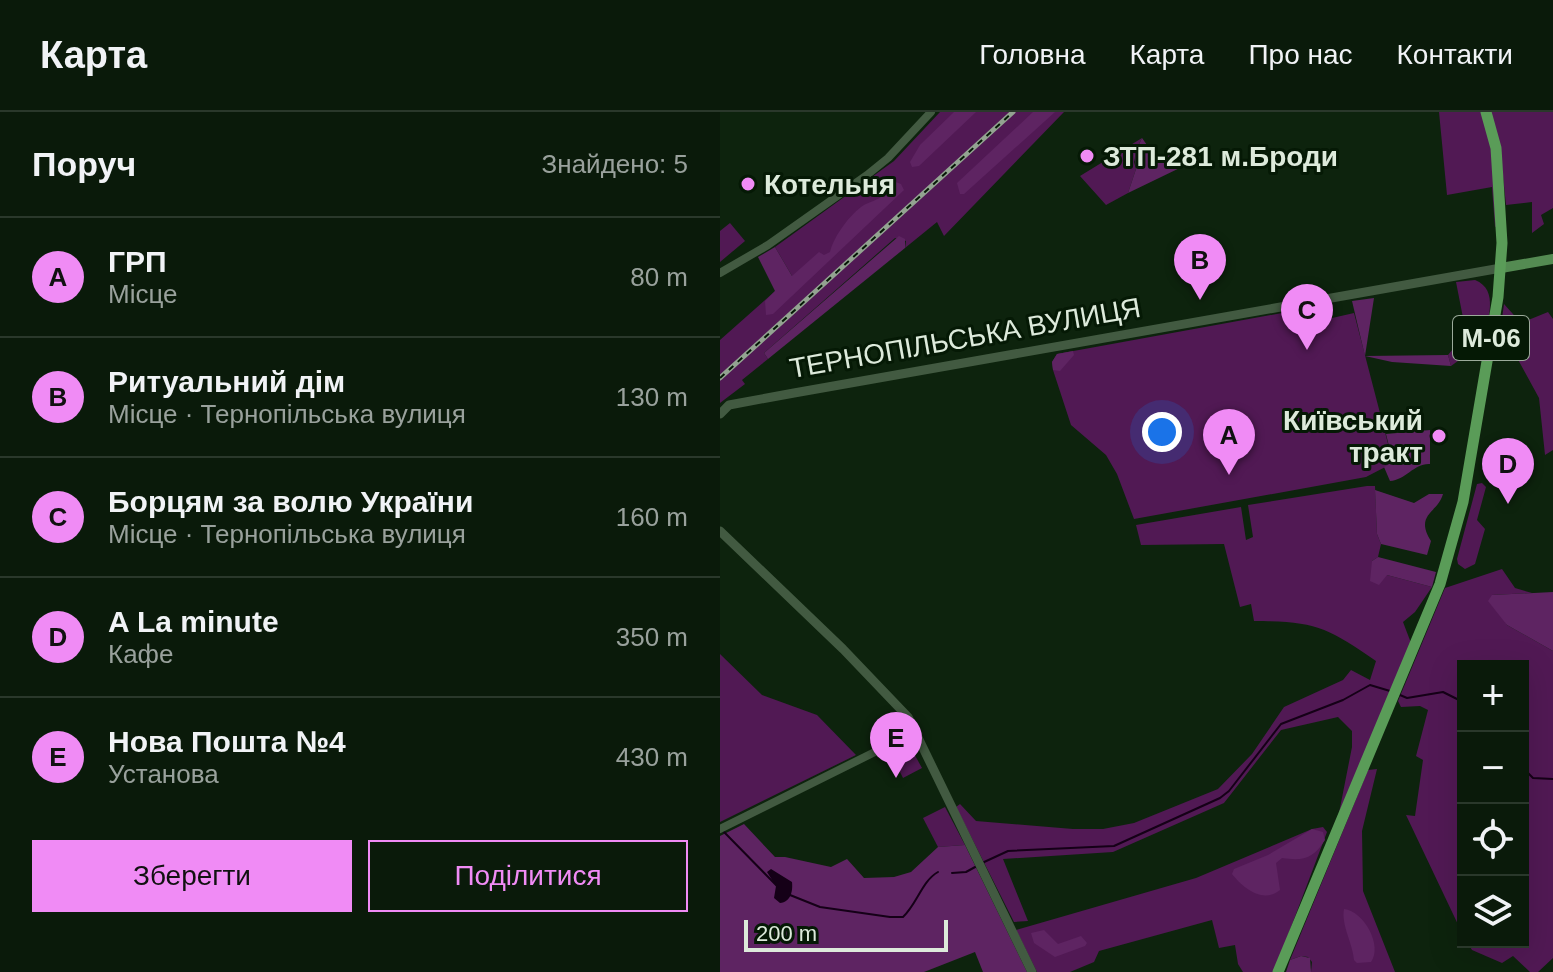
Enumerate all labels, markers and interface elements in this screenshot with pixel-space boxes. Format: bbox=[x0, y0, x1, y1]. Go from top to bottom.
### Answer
text: Карта bbox=[40, 34, 147, 76]
text: Головна bbox=[979, 39, 1086, 70]
text: Карта bbox=[1130, 39, 1204, 70]
text: Про нас bbox=[1248, 39, 1353, 70]
text: Контакти bbox=[1397, 39, 1513, 70]
place label: ЗТП-281 м.Броди bbox=[1103, 141, 1338, 172]
text: Поруч bbox=[32, 145, 136, 183]
marker: ЗТП-281 м.Броди bbox=[1078, 147, 1096, 165]
text: Знайдено: 5 bbox=[542, 149, 688, 179]
place label: Котельня bbox=[764, 169, 895, 200]
marker: Котельня bbox=[739, 175, 757, 193]
pin: B bbox=[1174, 234, 1226, 300]
text: ГРП bbox=[108, 245, 167, 278]
text: A bbox=[49, 262, 67, 292]
text: 80 m bbox=[630, 262, 688, 292]
text: Місце bbox=[108, 279, 178, 309]
pin: C bbox=[1281, 284, 1333, 350]
street label: ТЕРНОПІЛЬСЬКА ВУЛИЦЯ bbox=[787, 292, 1143, 384]
road number: М-06 bbox=[1453, 316, 1529, 360]
text: Ритуальний дім bbox=[108, 365, 345, 398]
text: B bbox=[49, 382, 67, 412]
text: 130 m bbox=[616, 382, 688, 412]
text: Місце · Тернопільська вулиця bbox=[108, 399, 466, 429]
place label: Київський тракт bbox=[1283, 405, 1423, 468]
pin: A bbox=[1203, 409, 1255, 475]
your location bbox=[1142, 412, 1182, 452]
marker: Київський тракт bbox=[1430, 427, 1448, 445]
pin: D bbox=[1482, 438, 1534, 504]
text: Борцям за волю України bbox=[108, 485, 473, 518]
text: C bbox=[49, 502, 67, 532]
text: 160 m bbox=[616, 502, 688, 532]
text: Місце · Тернопільська вулиця bbox=[108, 519, 466, 549]
text: A La minute bbox=[108, 605, 279, 638]
text: D bbox=[49, 622, 67, 652]
text: 350 m bbox=[616, 622, 688, 652]
text: Кафе bbox=[108, 639, 173, 669]
map controls bbox=[1457, 660, 1529, 948]
button: + bbox=[1457, 660, 1529, 732]
pin: E bbox=[870, 712, 922, 778]
text: Нова Пошта №4 bbox=[108, 725, 346, 758]
button: − bbox=[1457, 732, 1529, 804]
text: E bbox=[49, 742, 67, 772]
text: 430 m bbox=[616, 742, 688, 772]
text: Установа bbox=[108, 759, 219, 789]
button: locate bbox=[1457, 804, 1529, 876]
button: Зберегти bbox=[32, 840, 352, 912]
button: Поділитися bbox=[368, 840, 688, 912]
button: layers bbox=[1457, 876, 1529, 948]
scale bar bbox=[744, 916, 948, 952]
text: 200 m bbox=[756, 921, 817, 946]

